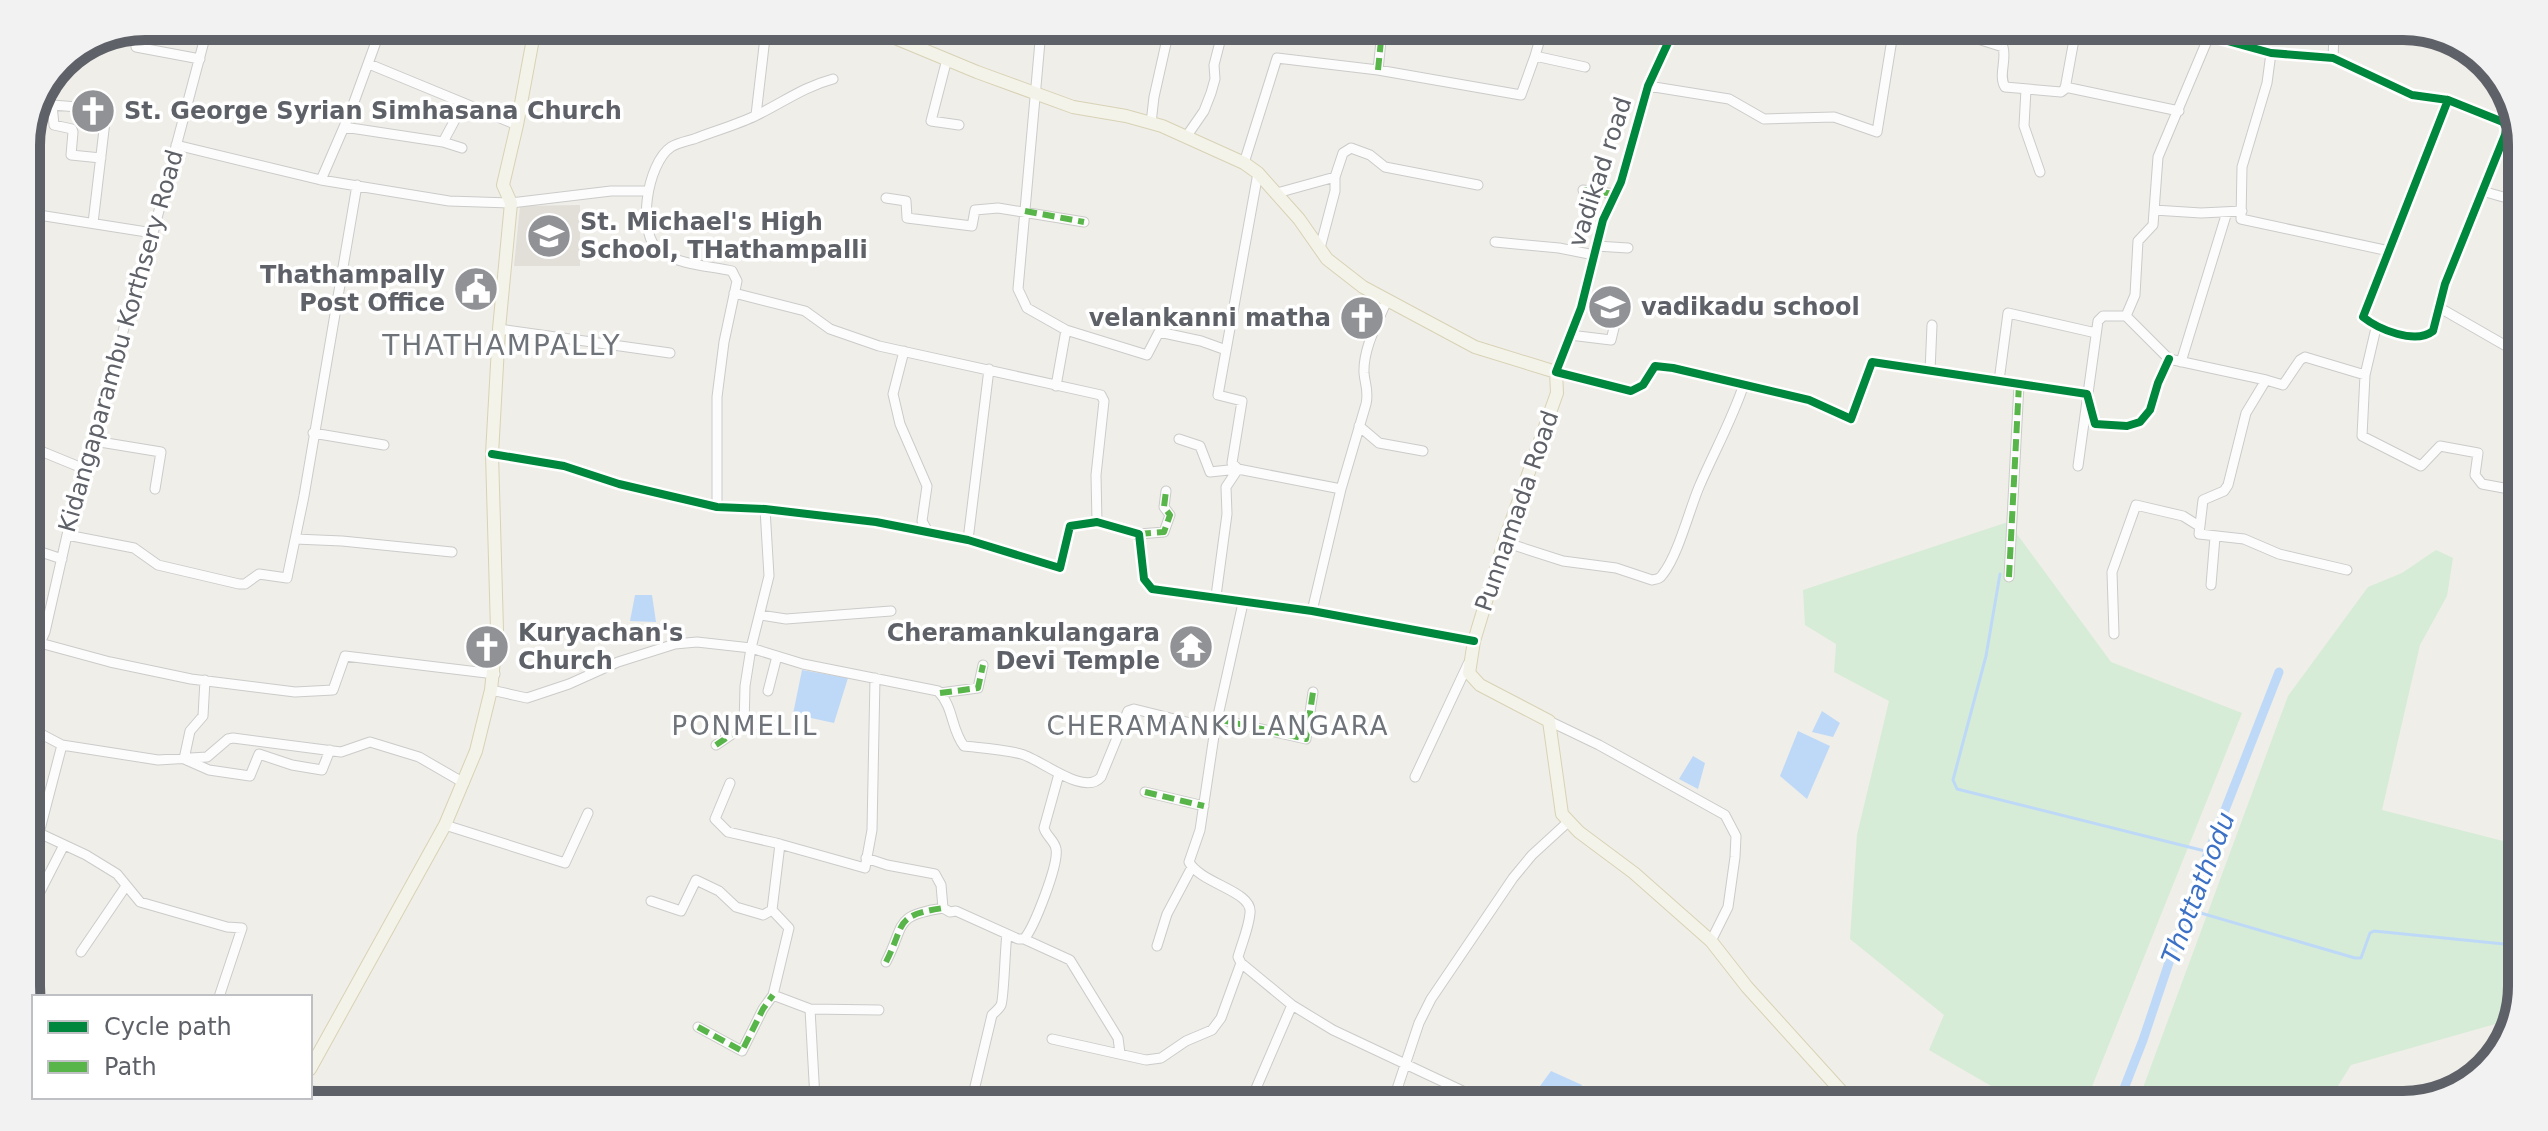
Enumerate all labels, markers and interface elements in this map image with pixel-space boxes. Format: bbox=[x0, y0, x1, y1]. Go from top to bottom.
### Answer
church icon: St. George Syrian Simhasana Church bbox=[69, 87, 117, 135]
street label: vadikad road bbox=[1563, 94, 1637, 250]
place label: St. George Syrian Simhasana Church bbox=[124, 97, 622, 125]
street label: Kidangaparambu Korthsery Road bbox=[53, 147, 189, 535]
place label: St. Michael's High School, THathampalli bbox=[580, 208, 868, 264]
school or university icon: St. Michael's High School, THathampalli bbox=[525, 212, 573, 260]
place label: Thathampally Post Office bbox=[260, 261, 445, 317]
public building icon: Thathampally Post Office bbox=[452, 265, 500, 313]
school or university icon: vadikadu school bbox=[1586, 283, 1634, 331]
place label: vadikadu school bbox=[1641, 293, 1860, 321]
church icon: velankanni matha bbox=[1338, 294, 1386, 342]
place label: velankanni matha bbox=[1089, 304, 1331, 332]
district label: THATHAMPALLY bbox=[381, 329, 622, 362]
street label: Punnamada Road bbox=[1470, 407, 1564, 615]
place label: Kuryachan's Church bbox=[518, 619, 683, 675]
place label: Cheramankulangara Devi Temple bbox=[887, 619, 1160, 675]
church icon: Kuryachan's Church bbox=[463, 623, 511, 671]
temple icon: Cheramankulangara Devi Temple bbox=[1167, 623, 1215, 671]
district label: PONMELIL bbox=[671, 711, 819, 741]
district label: CHERAMANKULANGARA bbox=[1046, 711, 1390, 741]
water label: Thottathodu bbox=[2155, 808, 2241, 968]
legend bbox=[32, 995, 312, 1099]
text: Cycle path bbox=[104, 1013, 232, 1041]
text: Path bbox=[104, 1053, 157, 1081]

